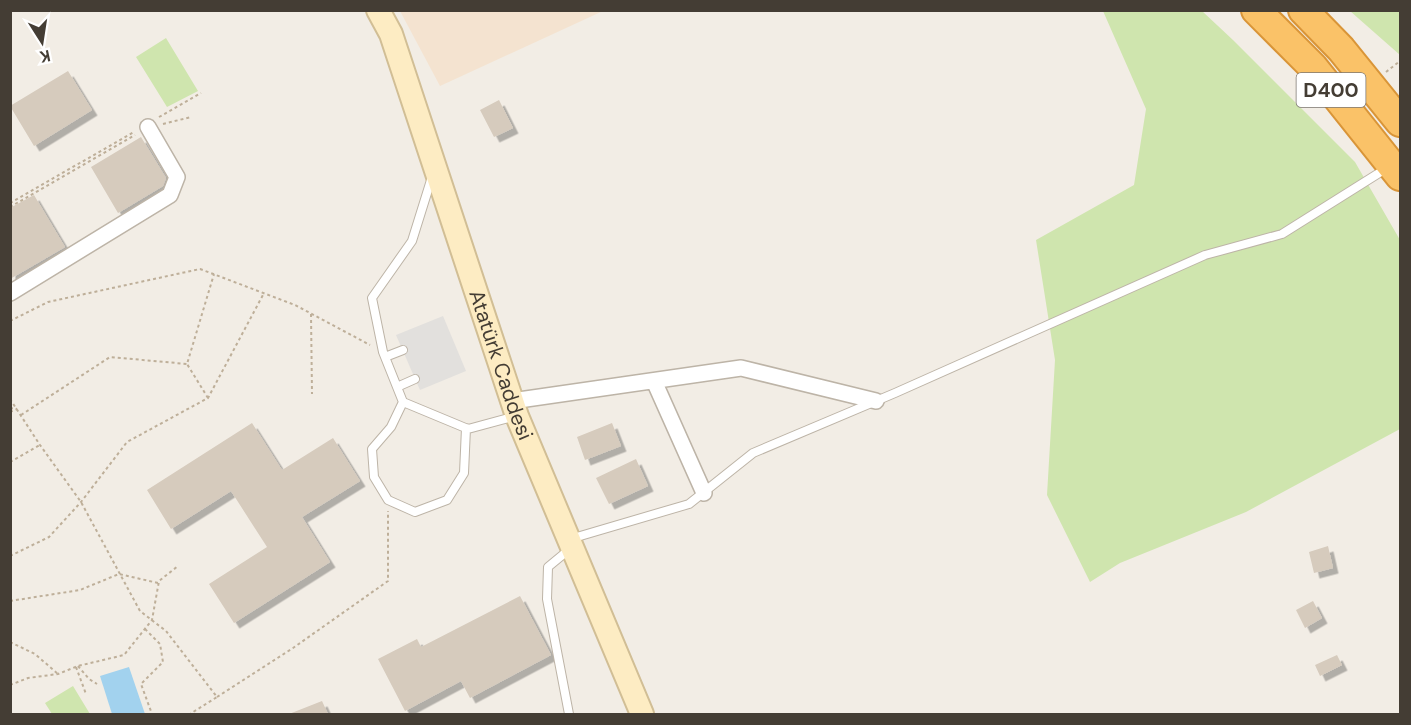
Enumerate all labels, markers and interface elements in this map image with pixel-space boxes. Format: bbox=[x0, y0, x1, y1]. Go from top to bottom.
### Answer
north arrow bbox=[12, 12, 72, 72]
text: K bbox=[37, 45, 52, 68]
road number: D400 bbox=[1296, 73, 1366, 107]
street label: Atatürk Caddesi bbox=[462, 286, 540, 444]

